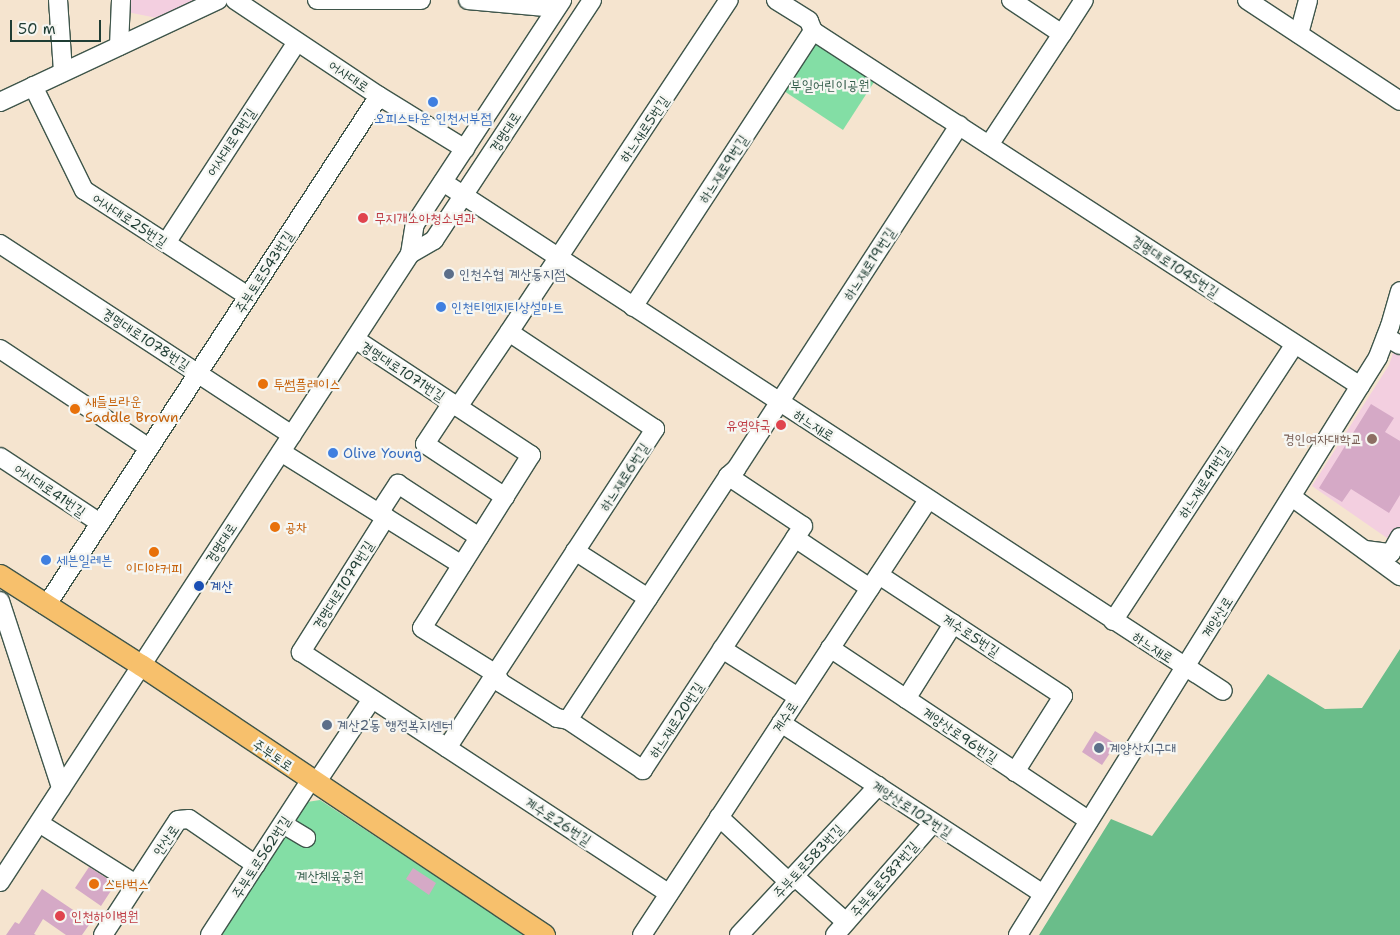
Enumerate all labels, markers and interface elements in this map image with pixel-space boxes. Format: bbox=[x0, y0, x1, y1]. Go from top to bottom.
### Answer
scale bar bbox=[12, 10, 104, 42]
text: 50 m bbox=[18, 19, 56, 39]
street label: 어사대로 bbox=[326, 56, 372, 96]
park label: 부일어린이공원 bbox=[791, 77, 869, 93]
street label: 하느재로5번길 bbox=[616, 93, 672, 165]
marker: 오피스타운 인천서부점 bbox=[427, 96, 439, 108]
street label: 어사대로9번길 bbox=[203, 105, 259, 179]
street label: 경명대로 bbox=[486, 109, 524, 155]
place label: 오피스타운 인천서부점 bbox=[374, 110, 492, 126]
street label: 하느재로9번길 bbox=[695, 132, 751, 206]
street label: 어사대로25번길 bbox=[89, 190, 171, 250]
place label: 무지개소아청소년과 bbox=[374, 210, 475, 226]
marker: 무지개소아청소년과 bbox=[356, 211, 370, 225]
street label: 하느재로19번길 bbox=[839, 225, 899, 303]
street label: 주부토로543번길 bbox=[231, 228, 297, 316]
street label: 경명대로1045번길 bbox=[1128, 232, 1222, 300]
place label: 인천수협 계산동지점 bbox=[459, 266, 565, 282]
marker: 인천수협 계산동지점 bbox=[443, 268, 455, 280]
place label: 인천티엔지티상설마트 bbox=[451, 299, 564, 315]
marker: 인천티엔지티상설마트 bbox=[435, 301, 447, 313]
street label: 경명대로1078번길 bbox=[99, 304, 193, 374]
street label: 경명대로1071번길 bbox=[358, 338, 448, 404]
place label: 투썸플레이스 bbox=[273, 376, 341, 392]
marker: 투썸플레이스 bbox=[257, 378, 269, 390]
place label: 새들브라운 Saddle Brown bbox=[85, 393, 179, 426]
marker: 새들브라운 Saddle Brown bbox=[69, 403, 81, 415]
street label: 하느재로 bbox=[791, 406, 837, 444]
place label: 유영약국 bbox=[726, 417, 771, 433]
marker: 유영약국 bbox=[775, 419, 787, 431]
place label: 경인여자대학교 bbox=[1283, 431, 1362, 447]
marker: 경인여자대학교 bbox=[1366, 433, 1378, 445]
street label: 하느재로6번길 bbox=[596, 440, 652, 514]
street label: 하느재로41번길 bbox=[1174, 443, 1234, 521]
place label: Olive Young bbox=[343, 445, 422, 461]
marker: Olive Young bbox=[327, 447, 339, 459]
street label: 어사대로41번길 bbox=[11, 460, 89, 520]
place label: 공차 bbox=[285, 519, 308, 535]
street label: 경명대로 bbox=[202, 520, 240, 566]
marker: 공차 bbox=[269, 521, 281, 533]
street label: 경명대로1079번길 bbox=[309, 538, 377, 632]
marker: 이디야커피 bbox=[148, 546, 160, 558]
place label: 세븐일레븐 bbox=[56, 552, 112, 568]
marker: 세븐일레븐 bbox=[40, 554, 52, 566]
place label: 이디야커피 bbox=[126, 560, 182, 576]
place label: 계산 bbox=[210, 578, 233, 594]
marker: 계산 bbox=[192, 579, 206, 593]
street label: 계양산로 bbox=[1198, 593, 1236, 641]
street label: 계수로5번길 bbox=[939, 610, 1003, 660]
street label: 하느재로 bbox=[1130, 628, 1176, 666]
street label: 하느재로20번길 bbox=[645, 679, 707, 761]
street label: 계수로 bbox=[769, 698, 801, 736]
street label: 계양산로96번길 bbox=[919, 704, 1001, 766]
place label: 계산2동 행정복지센터 bbox=[337, 717, 453, 733]
marker: 계산2동 행정복지센터 bbox=[321, 719, 333, 731]
street label: 주부토로 bbox=[250, 735, 296, 775]
place label: 계양산지구대 bbox=[1109, 740, 1177, 756]
marker: 계양산지구대 bbox=[1093, 742, 1105, 754]
street label: 계양산로102번길 bbox=[869, 777, 955, 841]
street label: 계수로26번길 bbox=[522, 793, 594, 849]
street label: 주부토로562번길 bbox=[228, 813, 294, 901]
street label: 안산로 bbox=[149, 821, 183, 859]
street label: 주부토로583번길 bbox=[770, 821, 846, 901]
street label: 주부토로587번길 bbox=[847, 838, 921, 920]
park label: 계산체육공원 bbox=[296, 868, 364, 884]
place label: 스타벅스 bbox=[104, 876, 149, 892]
marker: 스타벅스 bbox=[88, 878, 100, 890]
place label: 인천하이병원 bbox=[71, 908, 139, 924]
marker: 인천하이병원 bbox=[53, 909, 67, 923]

